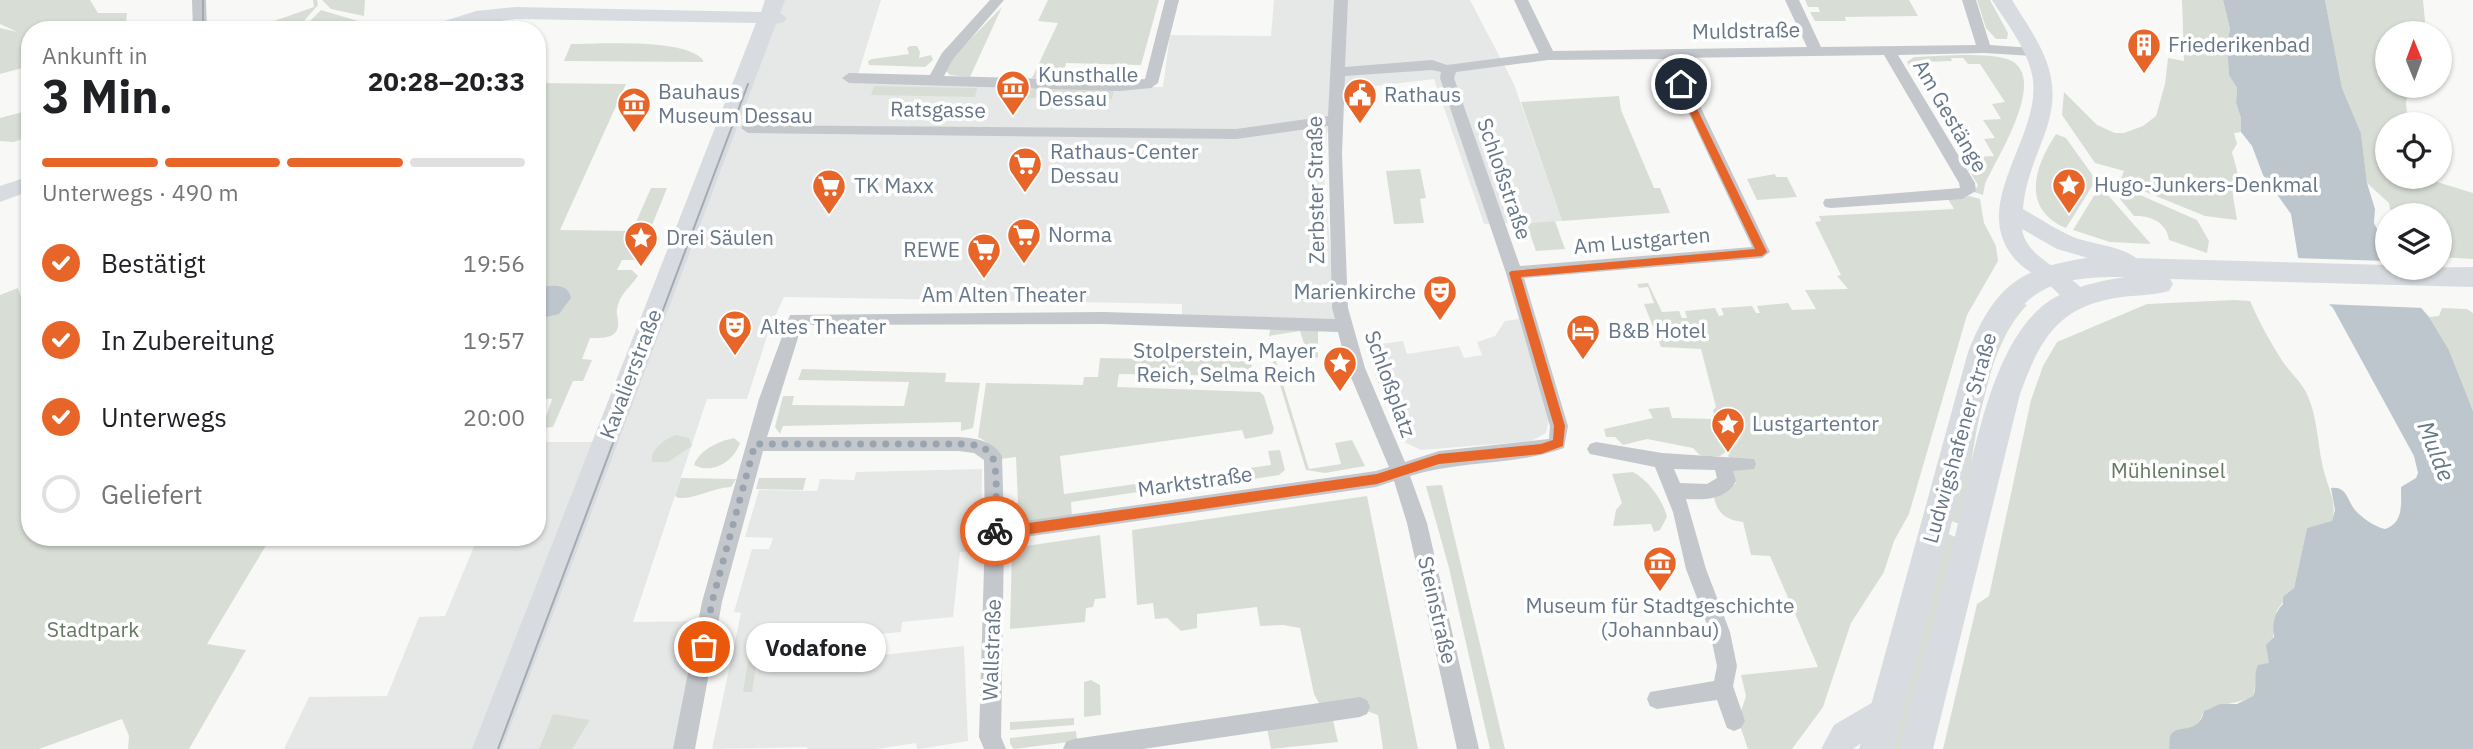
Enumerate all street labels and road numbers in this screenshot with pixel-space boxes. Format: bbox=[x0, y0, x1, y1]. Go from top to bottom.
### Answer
street label: Muldstraße bbox=[1692, 15, 1800, 45]
street label: Am Gestänge bbox=[1907, 54, 1994, 177]
street label: Ratsgasse bbox=[890, 94, 986, 124]
street label: Schloßstraße bbox=[1471, 114, 1539, 243]
street label: Zerbster Straße bbox=[1300, 116, 1330, 264]
street label: Am Lustgarten bbox=[1572, 220, 1711, 260]
street label: Am Alten Theater bbox=[922, 280, 1087, 308]
street label: Kavalierstraße bbox=[592, 305, 668, 443]
street label: Schloßplatz bbox=[1359, 326, 1423, 441]
street label: Ludwigshafener Straße bbox=[1916, 329, 2003, 546]
street label: Marktstraße bbox=[1136, 459, 1254, 503]
street label: Steinstraße bbox=[1412, 553, 1464, 666]
street label: Wallstraße bbox=[975, 598, 1007, 702]

